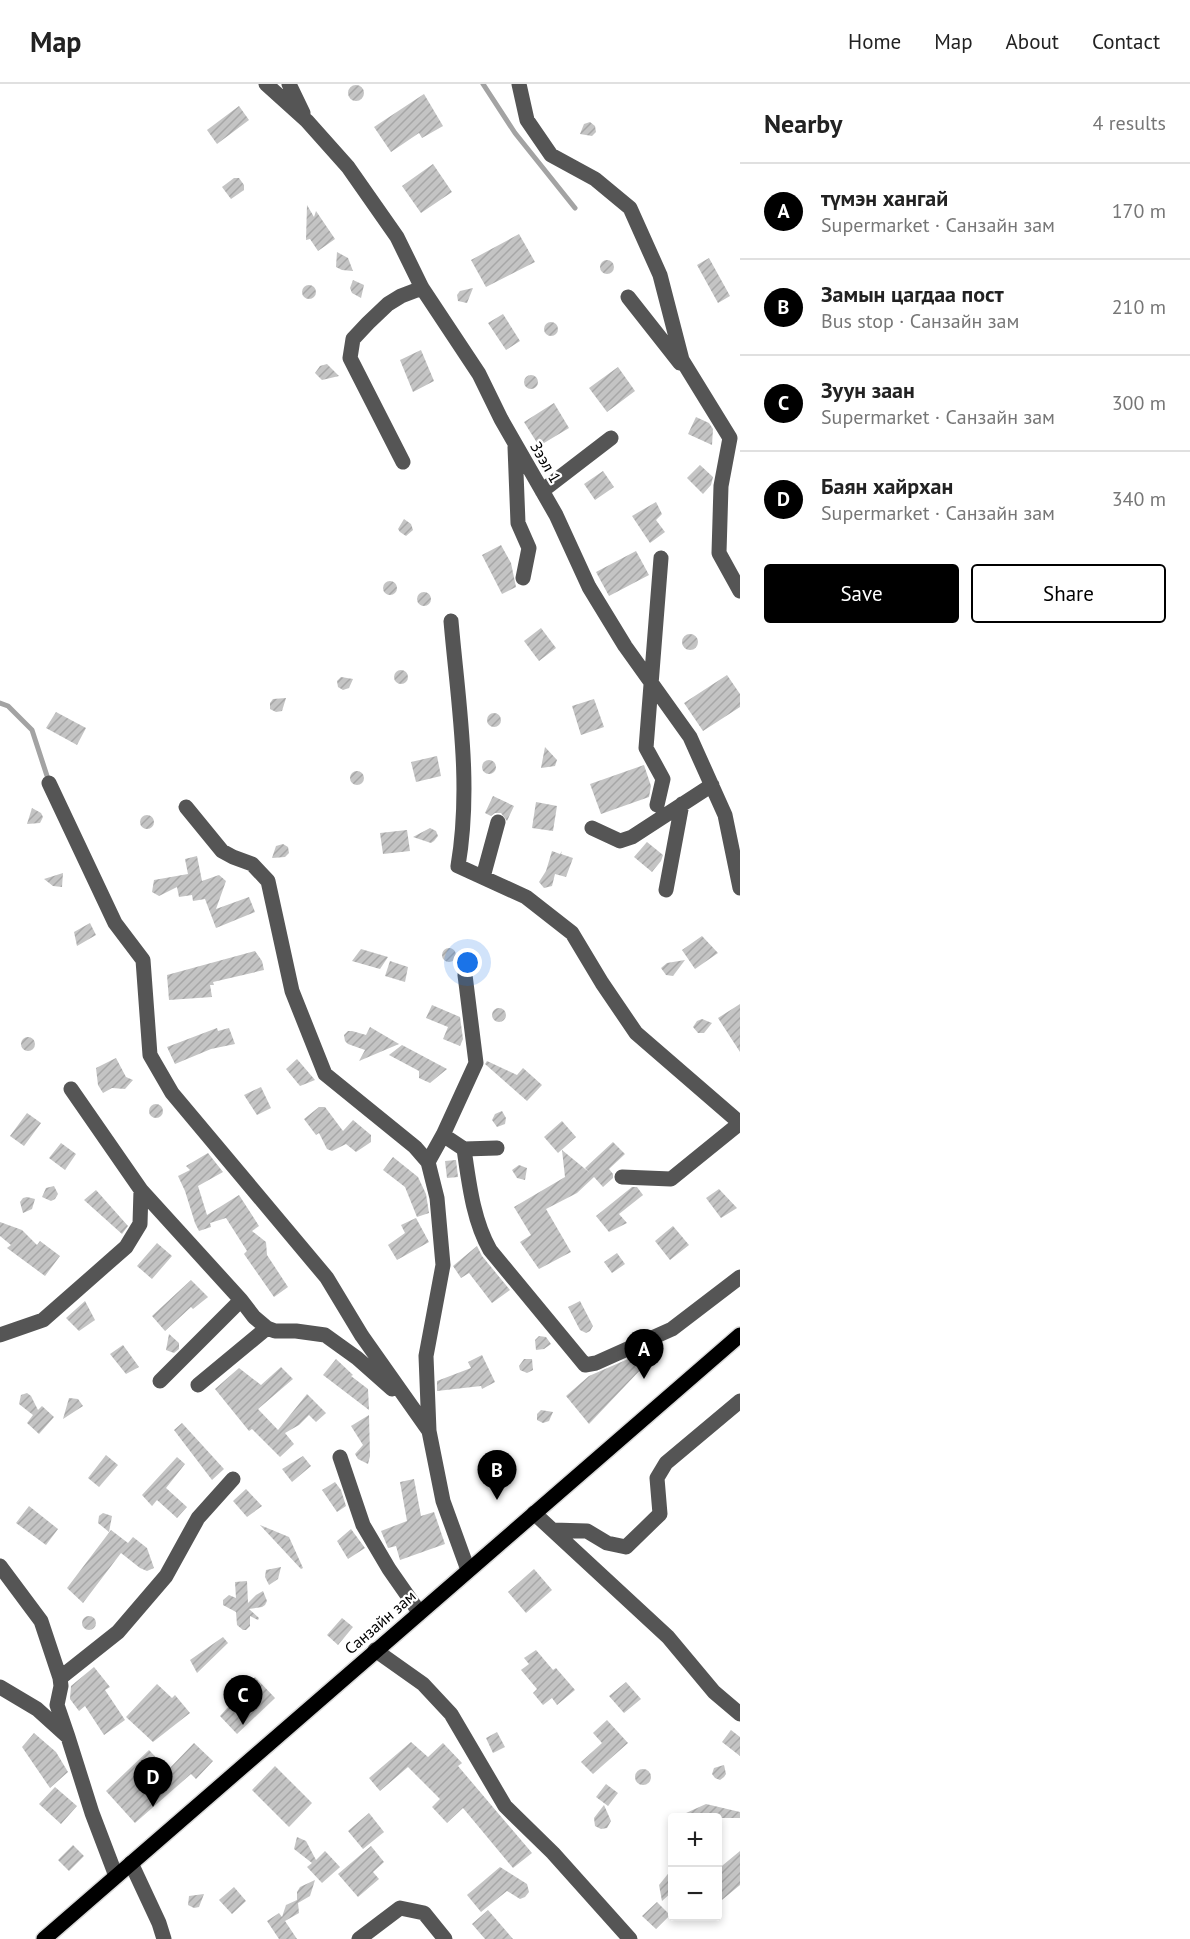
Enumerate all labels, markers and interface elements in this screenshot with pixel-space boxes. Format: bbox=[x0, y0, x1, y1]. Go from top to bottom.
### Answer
text: Map bbox=[30, 23, 81, 60]
text: Home bbox=[848, 28, 901, 55]
text: Map bbox=[934, 28, 973, 55]
text: About bbox=[1006, 28, 1059, 55]
text: Contact bbox=[1092, 28, 1160, 55]
text: Nearby bbox=[764, 107, 842, 140]
text: 4 results bbox=[1093, 110, 1166, 136]
text: түмэн хангай bbox=[821, 184, 948, 212]
text: A bbox=[777, 198, 790, 224]
text: 170 m bbox=[1112, 198, 1166, 224]
text: Supermarket · Санзайн зам bbox=[821, 212, 1055, 238]
text: Замын цагдаа пост bbox=[821, 280, 1004, 308]
text: B bbox=[778, 294, 789, 320]
text: 210 m bbox=[1112, 294, 1166, 320]
text: Bus stop · Санзайн зам bbox=[821, 308, 1019, 334]
text: Зуун заан bbox=[821, 376, 915, 404]
text: C bbox=[778, 390, 789, 416]
text: 300 m bbox=[1112, 390, 1166, 416]
text: Supermarket · Санзайн зам bbox=[821, 404, 1055, 430]
street label: Зээл 1 bbox=[526, 438, 566, 486]
text: Баян хайрхан bbox=[821, 472, 953, 500]
text: D bbox=[777, 486, 790, 512]
text: 340 m bbox=[1112, 486, 1166, 512]
text: Supermarket · Санзайн зам bbox=[821, 500, 1055, 526]
button: Save bbox=[764, 564, 959, 623]
button: Share bbox=[971, 564, 1166, 623]
your location bbox=[453, 948, 482, 977]
pin: A bbox=[624, 1330, 664, 1379]
pin: B bbox=[478, 1450, 516, 1500]
street label: Санзайн зам bbox=[340, 1586, 420, 1658]
pin: C bbox=[224, 1676, 262, 1725]
pin: D bbox=[134, 1758, 172, 1807]
map controls bbox=[668, 1813, 722, 1921]
button: + bbox=[668, 1813, 722, 1867]
button: − bbox=[668, 1867, 722, 1921]

